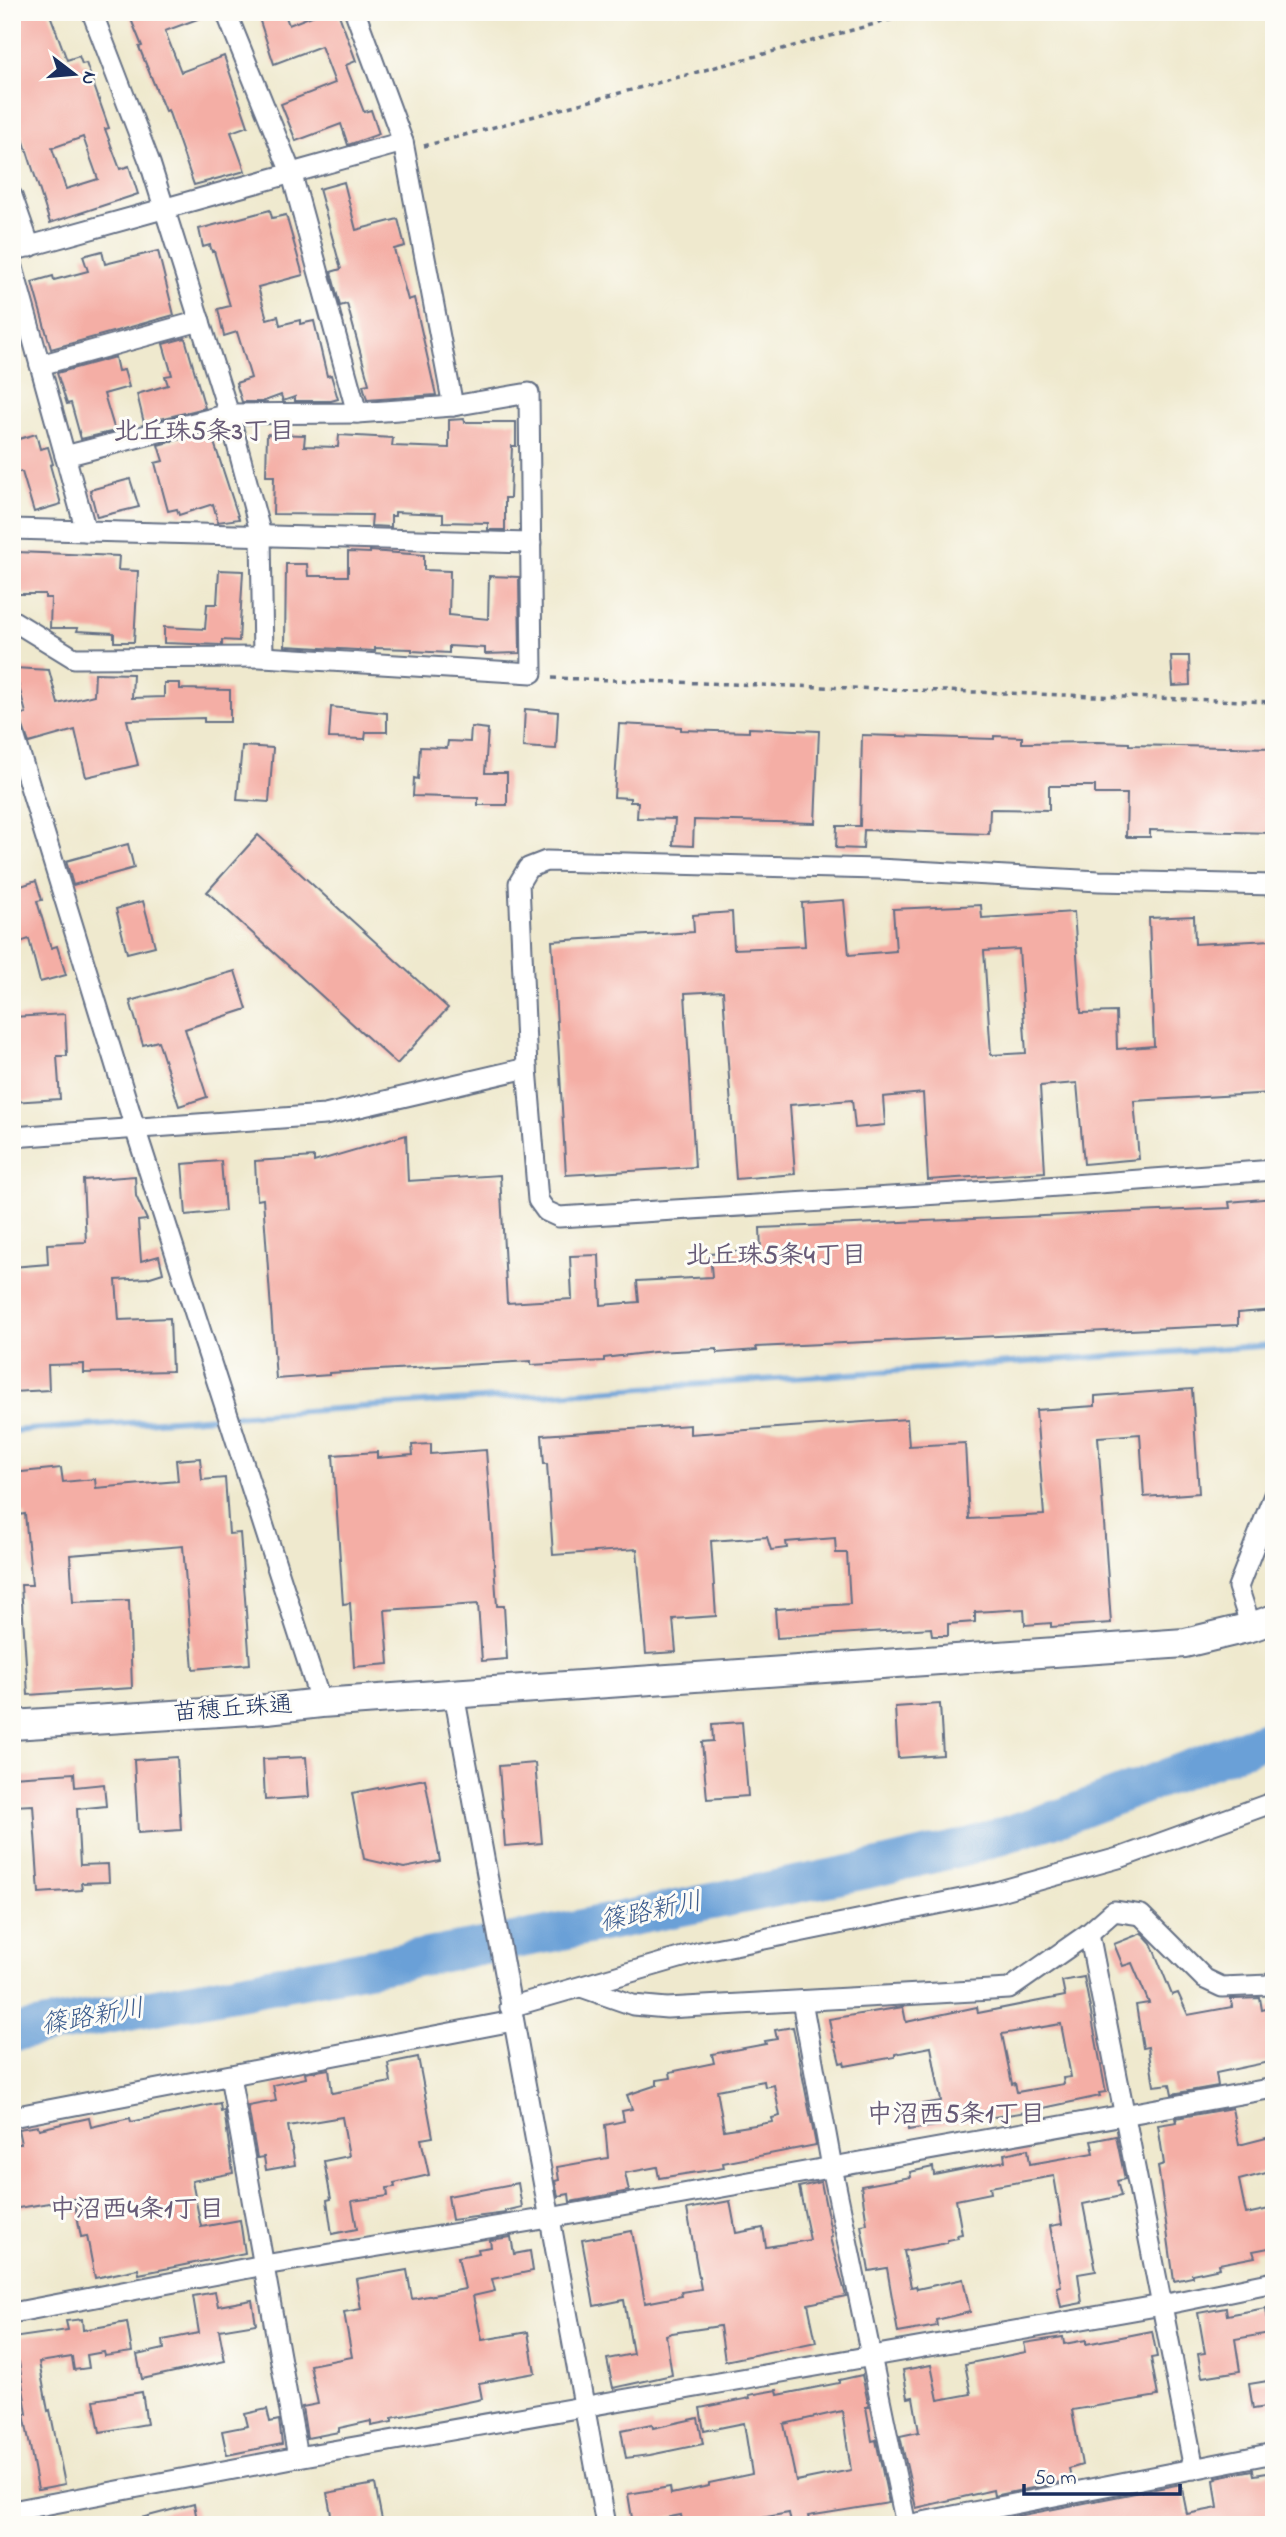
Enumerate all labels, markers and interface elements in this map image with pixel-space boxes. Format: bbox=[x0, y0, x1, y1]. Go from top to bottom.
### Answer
north arrow bbox=[38, 38, 108, 108]
text: N bbox=[73, 68, 103, 88]
district label: 北丘珠5条3丁目 bbox=[113, 414, 295, 452]
district label: 北丘珠5条4丁目 bbox=[685, 1238, 867, 1276]
street label: 苗穂丘珠通 bbox=[172, 1688, 294, 1732]
water label: 篠路新川 bbox=[596, 1884, 706, 1942]
water label: 篠路新川 bbox=[38, 1990, 148, 2046]
district label: 中沼西5条1丁目 bbox=[866, 2097, 1046, 2135]
district label: 中沼西4条1丁目 bbox=[50, 2192, 224, 2230]
scale bar bbox=[1024, 2453, 1179, 2497]
text: 50 m bbox=[1034, 2464, 1077, 2494]

